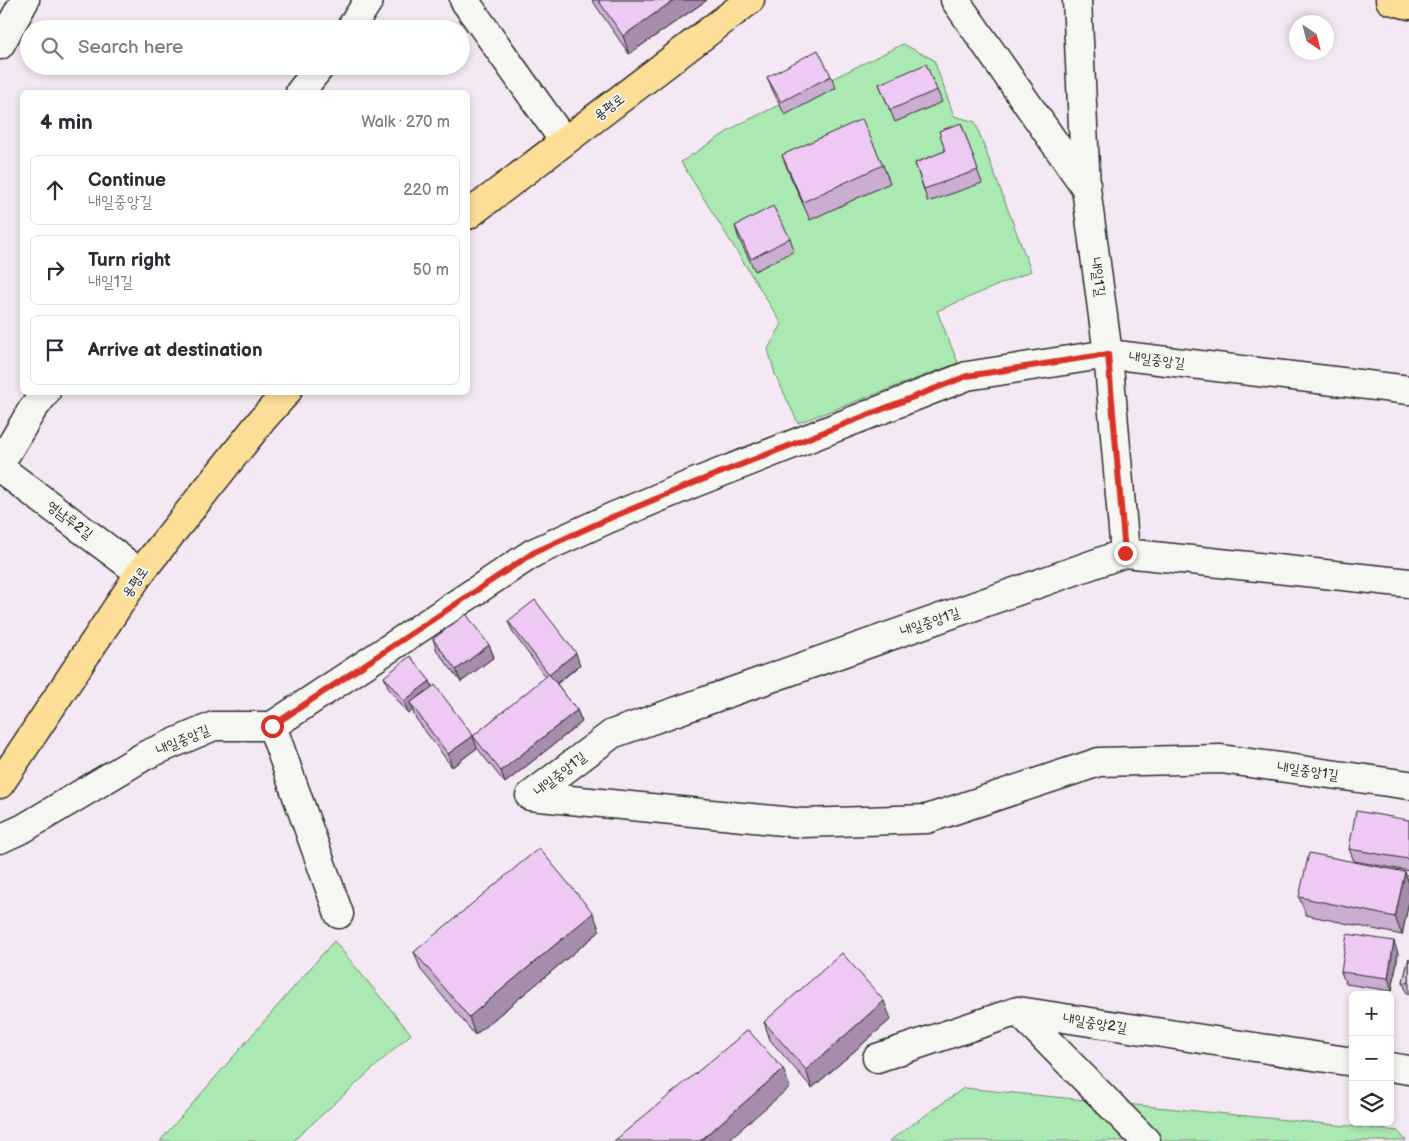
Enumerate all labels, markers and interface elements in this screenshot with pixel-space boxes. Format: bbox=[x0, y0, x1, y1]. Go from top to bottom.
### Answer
north arrow bbox=[1289, 15, 1334, 60]
search box bbox=[20, 20, 470, 75]
icon: search bbox=[38, 34, 66, 62]
text: Search here bbox=[78, 36, 183, 59]
street label: 용평로 bbox=[590, 90, 628, 124]
text: 4 min bbox=[40, 110, 93, 135]
text: Walk · 270 m bbox=[361, 113, 450, 132]
text: Continue bbox=[88, 169, 166, 192]
icon: ahead bbox=[41, 176, 69, 204]
text: 220 m bbox=[403, 181, 449, 200]
text: 내일중앙길 bbox=[88, 193, 152, 212]
text: Turn right bbox=[88, 249, 171, 272]
icon: right bbox=[41, 256, 69, 284]
street label: 내일1길 bbox=[1087, 256, 1109, 298]
text: 50 m bbox=[413, 261, 449, 280]
text: 내일1길 bbox=[88, 273, 133, 292]
icon: arrive bbox=[41, 336, 69, 364]
text: Arrive at destination bbox=[88, 339, 263, 362]
street label: 내일중앙길 bbox=[1128, 348, 1187, 372]
street label: 영남루2길 bbox=[44, 497, 97, 543]
route end bbox=[1114, 542, 1137, 565]
street label: 용평로 bbox=[118, 563, 152, 601]
street label: 내일중앙1길 bbox=[898, 604, 963, 640]
route start bbox=[261, 715, 284, 738]
street label: 내일중앙길 bbox=[154, 721, 213, 759]
street label: 내일중앙1길 bbox=[530, 748, 590, 800]
street label: 내일중앙1길 bbox=[1276, 758, 1340, 784]
map controls bbox=[1349, 991, 1394, 1126]
button: + bbox=[1349, 991, 1394, 1036]
street label: 내일중앙2길 bbox=[1062, 1010, 1129, 1037]
button: − bbox=[1349, 1036, 1394, 1081]
button: layers bbox=[1349, 1081, 1394, 1126]

